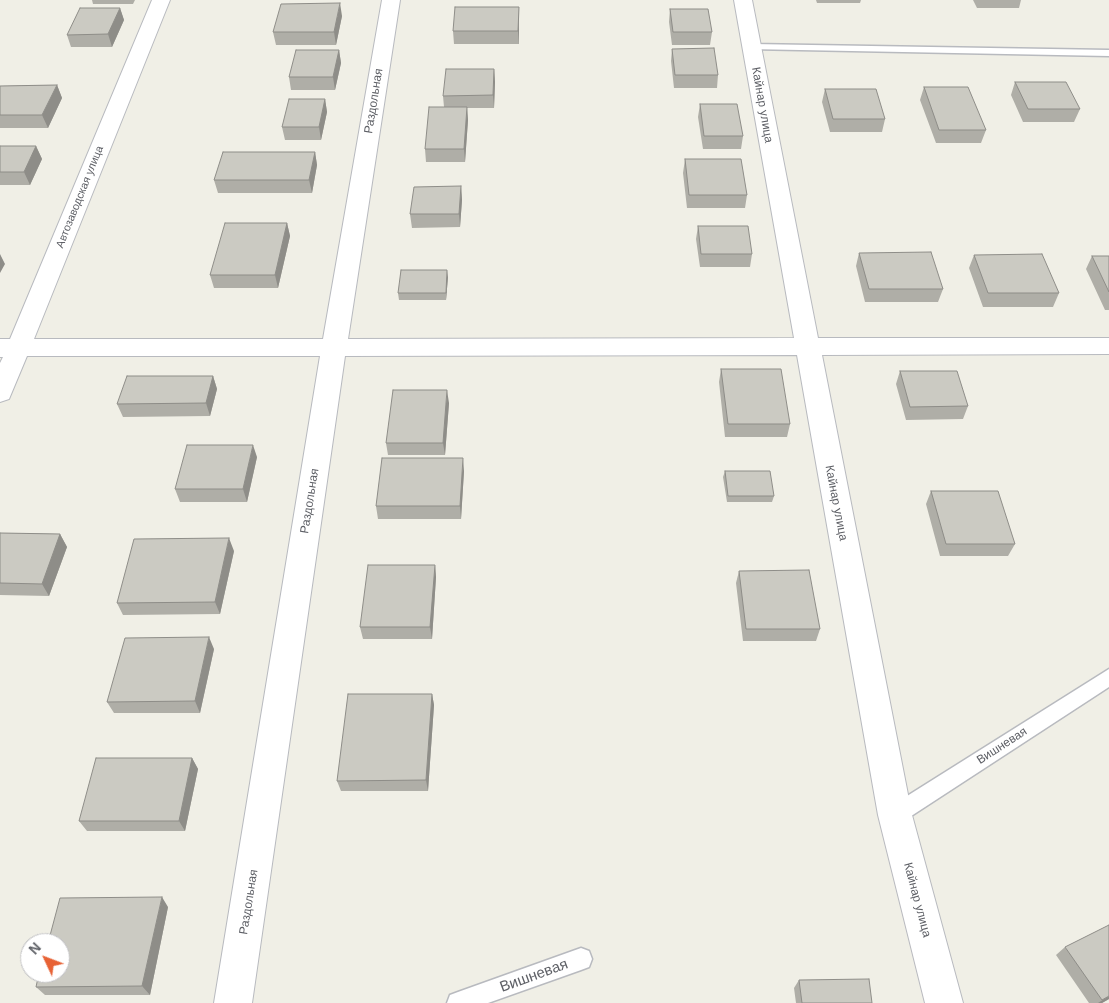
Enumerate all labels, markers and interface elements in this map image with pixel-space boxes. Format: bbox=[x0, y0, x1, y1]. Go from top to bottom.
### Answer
street label: Кайнар улица bbox=[748, 66, 776, 144]
street label: Раздольная bbox=[362, 67, 386, 135]
street label: Автозаводская улица bbox=[53, 144, 107, 250]
street label: Кайнар улица bbox=[822, 464, 850, 542]
street label: Раздольная bbox=[298, 467, 322, 535]
street label: Вишневая bbox=[974, 724, 1030, 768]
street label: Кайнар улица bbox=[900, 861, 934, 939]
street label: Раздольная bbox=[237, 868, 261, 936]
north arrow bbox=[20, 933, 70, 983]
text: N bbox=[25, 939, 44, 958]
street label: Вишневая bbox=[497, 955, 571, 997]

